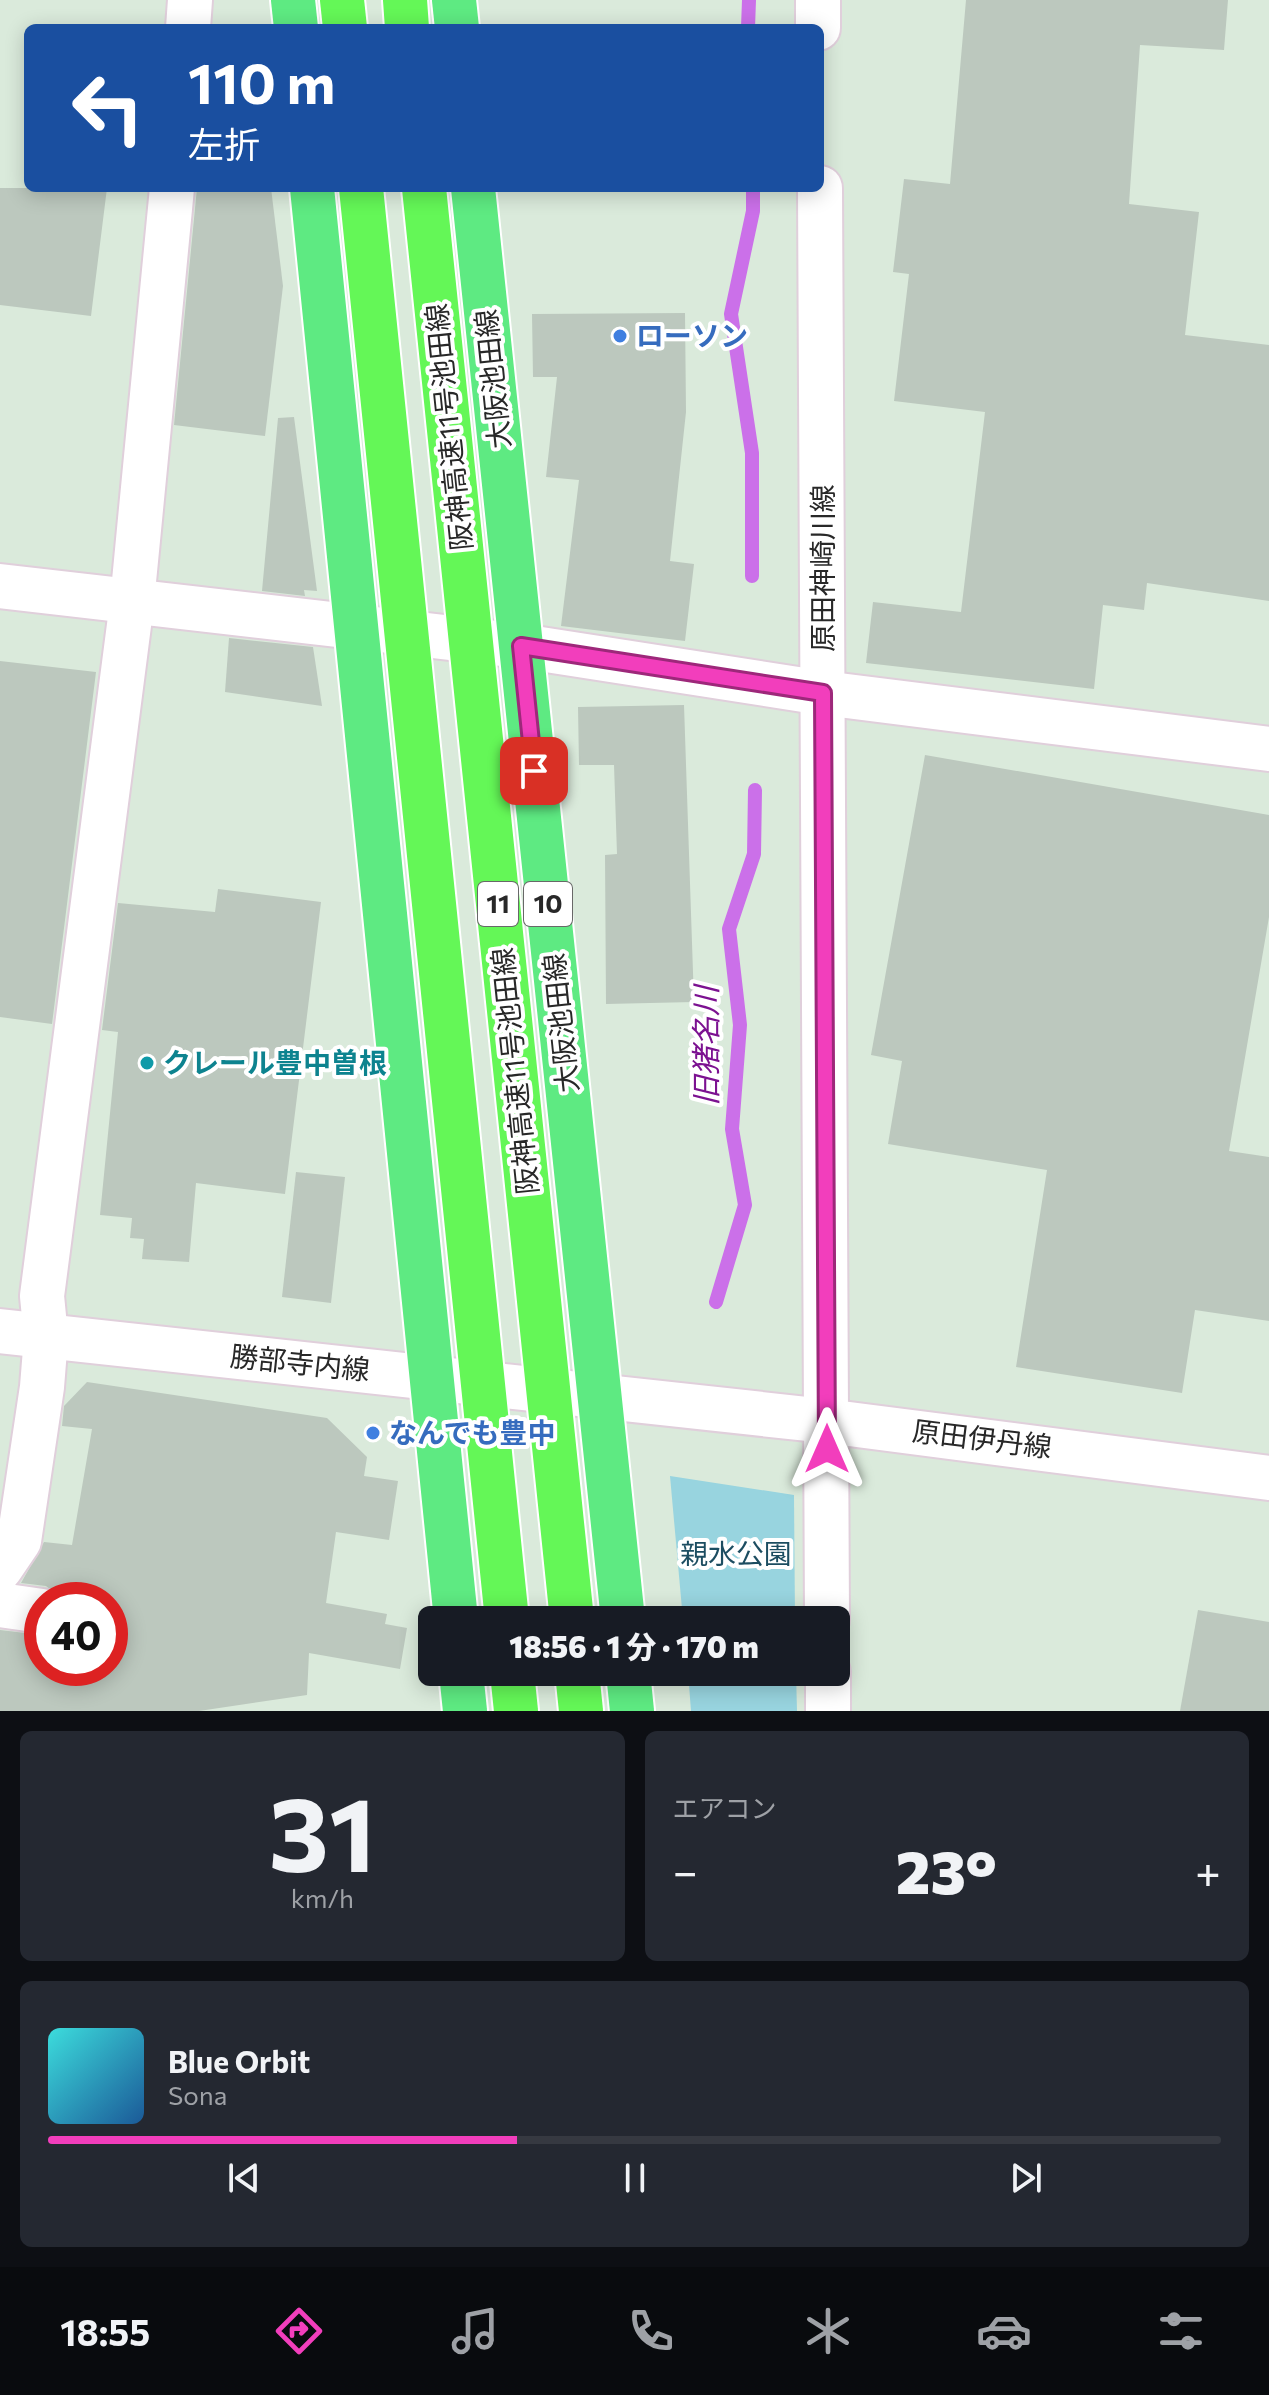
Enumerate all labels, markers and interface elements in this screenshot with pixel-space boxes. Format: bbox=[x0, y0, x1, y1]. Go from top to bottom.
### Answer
text: 110 m bbox=[188, 47, 335, 116]
icon: left bbox=[56, 56, 160, 160]
text: 左折 bbox=[188, 121, 260, 165]
street label: 阪神高速11号池田線 bbox=[418, 302, 478, 552]
street label: 大阪池田線 bbox=[468, 308, 516, 451]
place label: ローソン bbox=[636, 318, 748, 352]
marker: ローソン bbox=[611, 327, 629, 345]
street label: 原田神崎川線 bbox=[805, 484, 839, 652]
pin bbox=[500, 737, 568, 805]
icon: arrive bbox=[512, 749, 556, 793]
road number: 11 bbox=[478, 882, 518, 926]
road number: 10 bbox=[524, 882, 572, 926]
street label: 阪神高速11号池田線 bbox=[484, 946, 544, 1196]
street label: 大阪池田線 bbox=[536, 952, 584, 1095]
water label: 旧猪名川 bbox=[686, 983, 723, 1106]
place label: クレール豊中曽根 bbox=[163, 1045, 387, 1079]
marker: クレール豊中曽根 bbox=[138, 1054, 156, 1072]
street label: 勝部寺内線 bbox=[229, 1338, 372, 1386]
position arrow bbox=[785, 1407, 869, 1491]
street label: 原田伊丹線 bbox=[911, 1413, 1054, 1463]
place label: なんでも豊中 bbox=[389, 1415, 556, 1449]
marker: なんでも豊中 bbox=[364, 1424, 382, 1442]
park label: 親水公園 bbox=[680, 1536, 792, 1570]
speed limit sign: 40 bbox=[24, 1582, 128, 1686]
text: 18:56 · 1 分 · 170 m bbox=[509, 1627, 759, 1664]
text: 31 bbox=[268, 1766, 376, 1893]
text: エアコン bbox=[673, 1792, 777, 1823]
text: 23° bbox=[896, 1833, 997, 1906]
text: − bbox=[673, 1843, 698, 1897]
text: + bbox=[1195, 1843, 1221, 1897]
text: km/h bbox=[291, 1882, 354, 1913]
text: Blue Orbit bbox=[168, 2042, 310, 2079]
text: Sona bbox=[168, 2079, 227, 2110]
icon: previous bbox=[222, 2156, 266, 2200]
icon: pause bbox=[613, 2156, 657, 2200]
icon: next bbox=[1004, 2156, 1048, 2200]
icon: directions bbox=[271, 2303, 327, 2359]
icon: music bbox=[447, 2303, 503, 2359]
icon: phone bbox=[623, 2303, 679, 2359]
icon: climate bbox=[800, 2303, 856, 2359]
icon: car bbox=[976, 2303, 1032, 2359]
icon: filters bbox=[1153, 2303, 1209, 2359]
text: 18:55 bbox=[60, 2309, 150, 2353]

